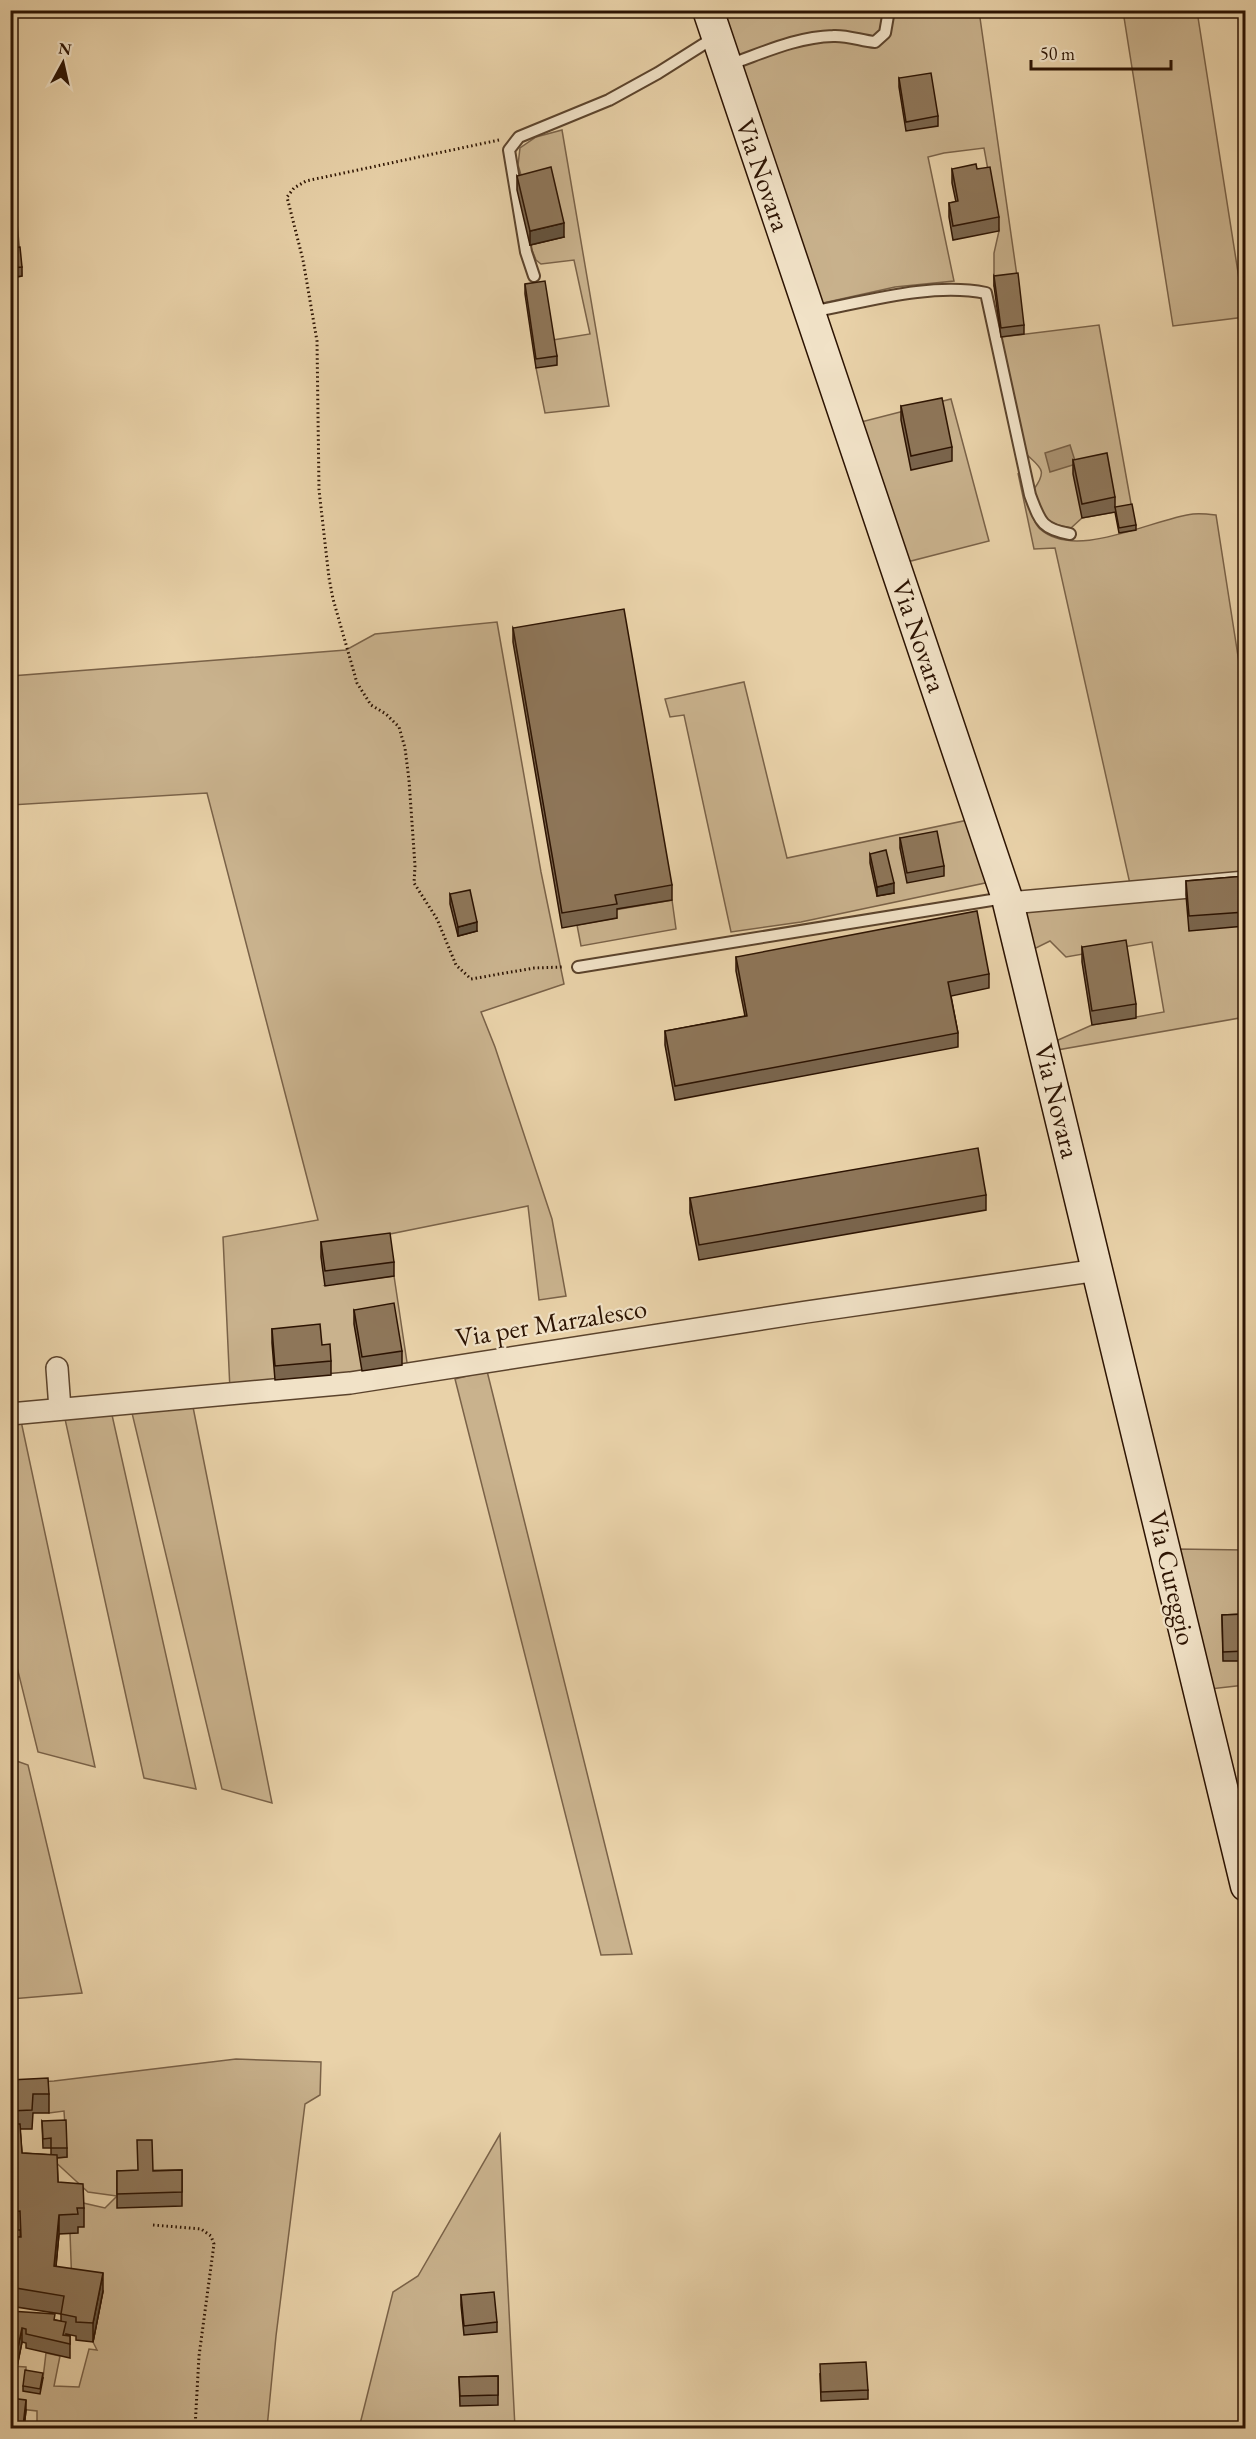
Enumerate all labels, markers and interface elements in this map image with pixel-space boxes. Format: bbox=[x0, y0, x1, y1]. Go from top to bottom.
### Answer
north arrow bbox=[33, 33, 93, 93]
scale bar bbox=[1031, 33, 1170, 71]
text: N bbox=[57, 37, 73, 60]
text: 50 m bbox=[1040, 42, 1075, 65]
street label: Via Novara bbox=[728, 114, 799, 236]
street label: Via Novara bbox=[884, 575, 955, 697]
street label: Via Novara bbox=[1026, 1040, 1089, 1162]
street label: Via per Marzalesco bbox=[453, 1290, 649, 1355]
street label: Via Cureggio bbox=[1140, 1507, 1205, 1648]

